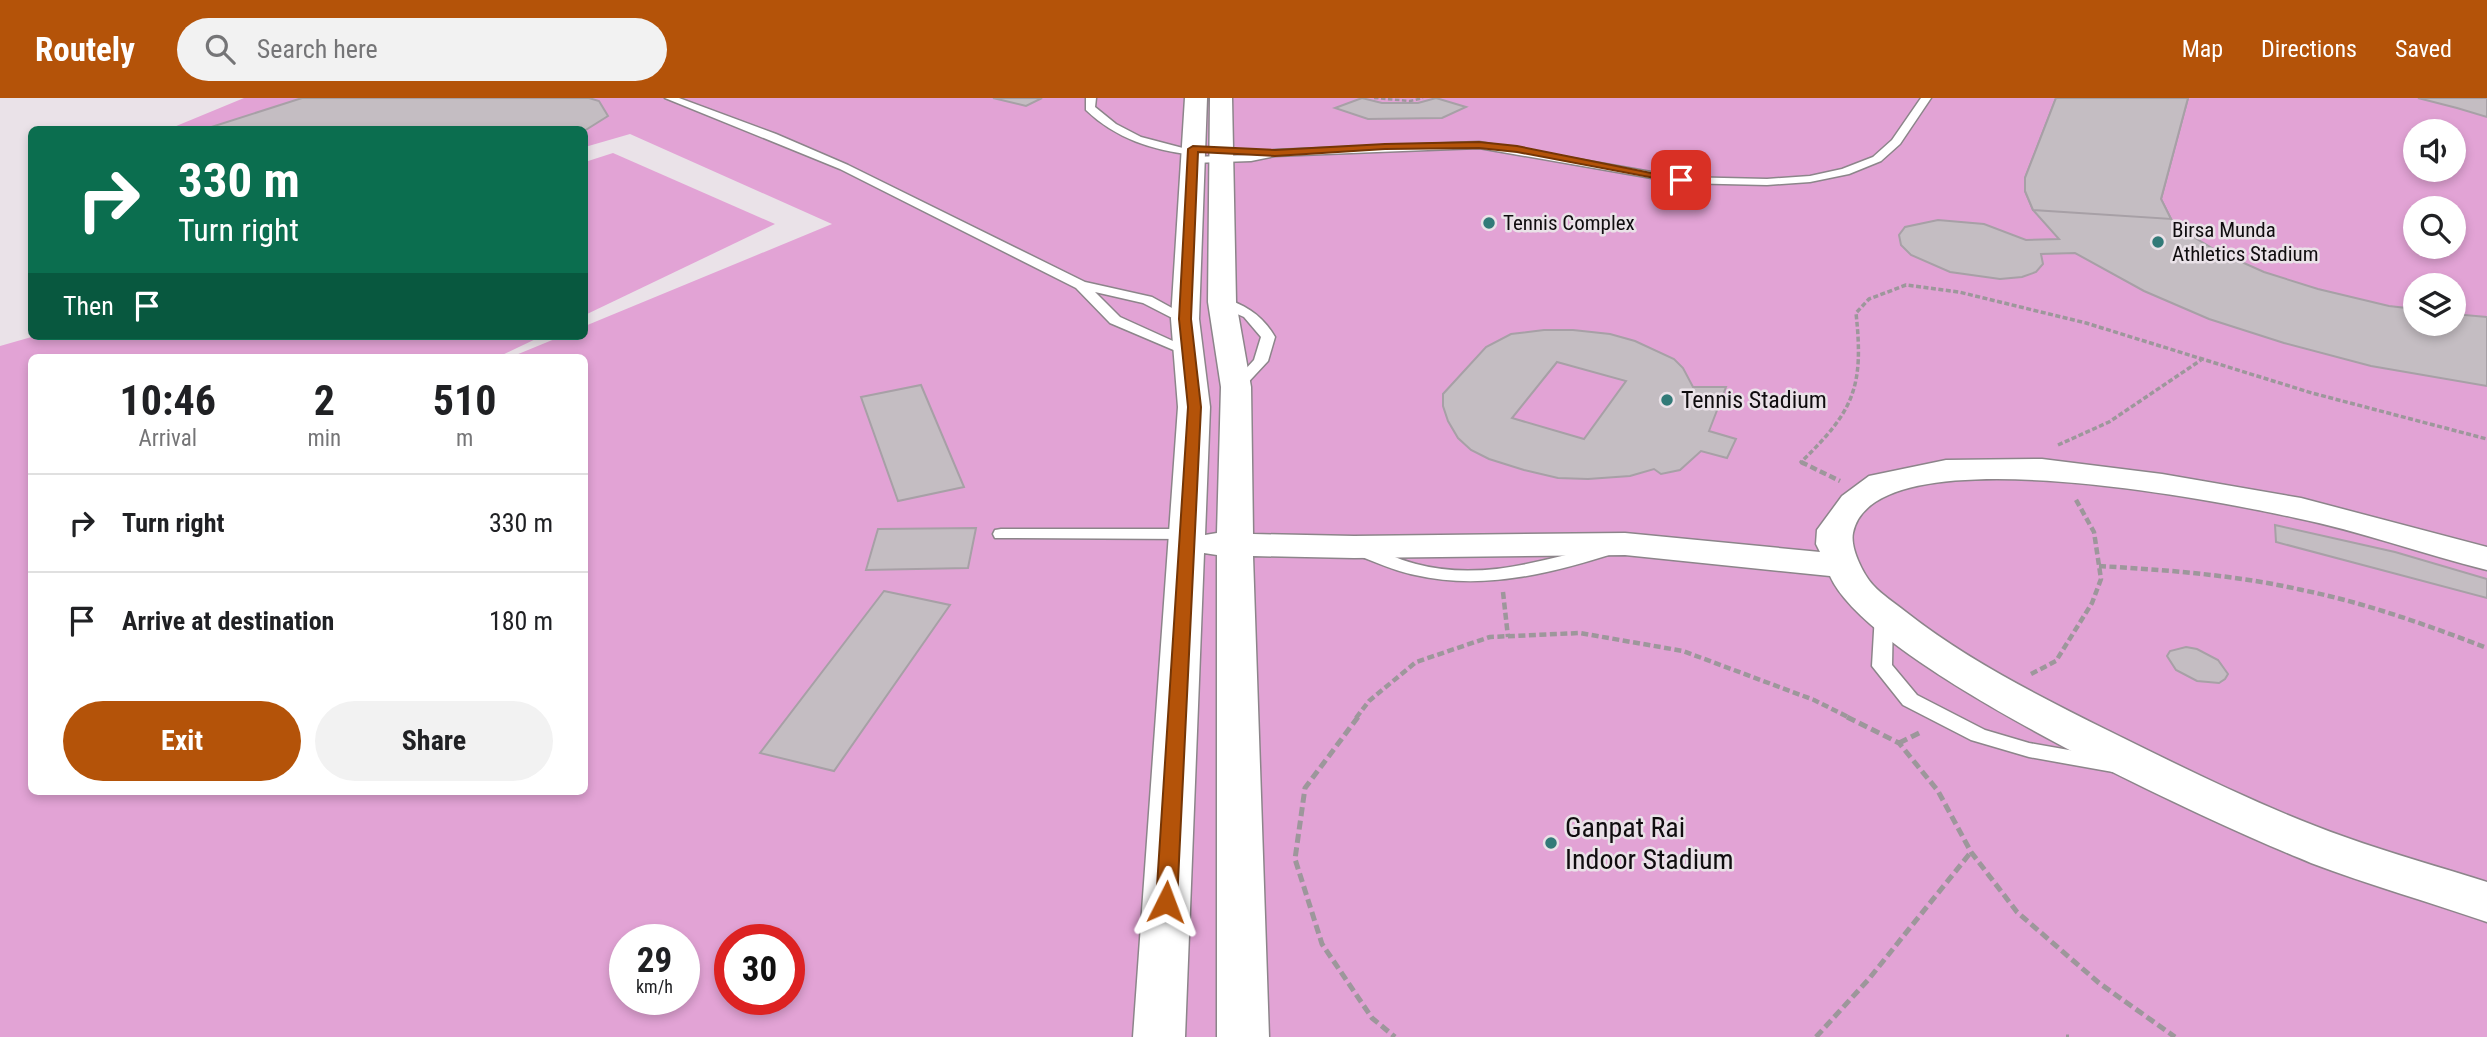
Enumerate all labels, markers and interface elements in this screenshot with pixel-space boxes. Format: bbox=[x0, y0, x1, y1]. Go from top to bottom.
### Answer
search box bbox=[177, 18, 667, 81]
text: Routely bbox=[35, 30, 135, 69]
icon: search bbox=[201, 30, 239, 68]
text: Search here bbox=[257, 34, 378, 64]
text: Map bbox=[2182, 35, 2223, 63]
text: Directions bbox=[2261, 35, 2357, 63]
text: Saved bbox=[2395, 35, 2452, 63]
map controls bbox=[2403, 119, 2466, 336]
button: sound bbox=[2403, 119, 2466, 182]
pin bbox=[1651, 150, 1711, 210]
text: 330 m bbox=[178, 152, 300, 209]
icon: right bbox=[63, 154, 154, 245]
icon: arrive bbox=[1662, 161, 1700, 199]
button: search bbox=[2403, 196, 2466, 259]
text: Turn right bbox=[178, 211, 299, 249]
place label: Tennis Complex bbox=[1503, 211, 1635, 235]
marker: Tennis Complex bbox=[1481, 215, 1497, 231]
place label: Birsa Munda Athletics Stadium bbox=[2172, 218, 2318, 266]
marker: Birsa Munda Athletics Stadium bbox=[2150, 234, 2166, 250]
button: layers bbox=[2403, 273, 2466, 336]
icon: arrive bbox=[128, 287, 166, 325]
text: Then bbox=[63, 291, 114, 321]
text: 10:46 bbox=[120, 376, 216, 425]
text: 2 bbox=[314, 376, 335, 425]
text: 510 bbox=[433, 376, 496, 425]
place label: Tennis Stadium bbox=[1681, 386, 1827, 414]
marker: Tennis Stadium bbox=[1659, 392, 1675, 408]
text: Arrival bbox=[138, 425, 197, 452]
text: min bbox=[307, 425, 341, 452]
text: m bbox=[456, 425, 473, 452]
icon: right bbox=[63, 504, 101, 542]
text: Turn right bbox=[122, 508, 224, 538]
text: 330 m bbox=[489, 508, 553, 538]
icon: arrive bbox=[63, 602, 101, 640]
text: Arrive at destination bbox=[122, 606, 334, 636]
text: 180 m bbox=[489, 606, 553, 636]
button: Exit bbox=[63, 701, 301, 781]
button: Share bbox=[315, 701, 553, 781]
place label: Ganpat Rai Indoor Stadium bbox=[1565, 811, 1734, 876]
marker: Ganpat Rai Indoor Stadium bbox=[1543, 835, 1559, 851]
position arrow bbox=[1129, 865, 1203, 939]
speed limit sign: 30 bbox=[714, 924, 805, 1015]
text: 29 bbox=[637, 940, 672, 981]
text: km/h bbox=[636, 976, 673, 997]

